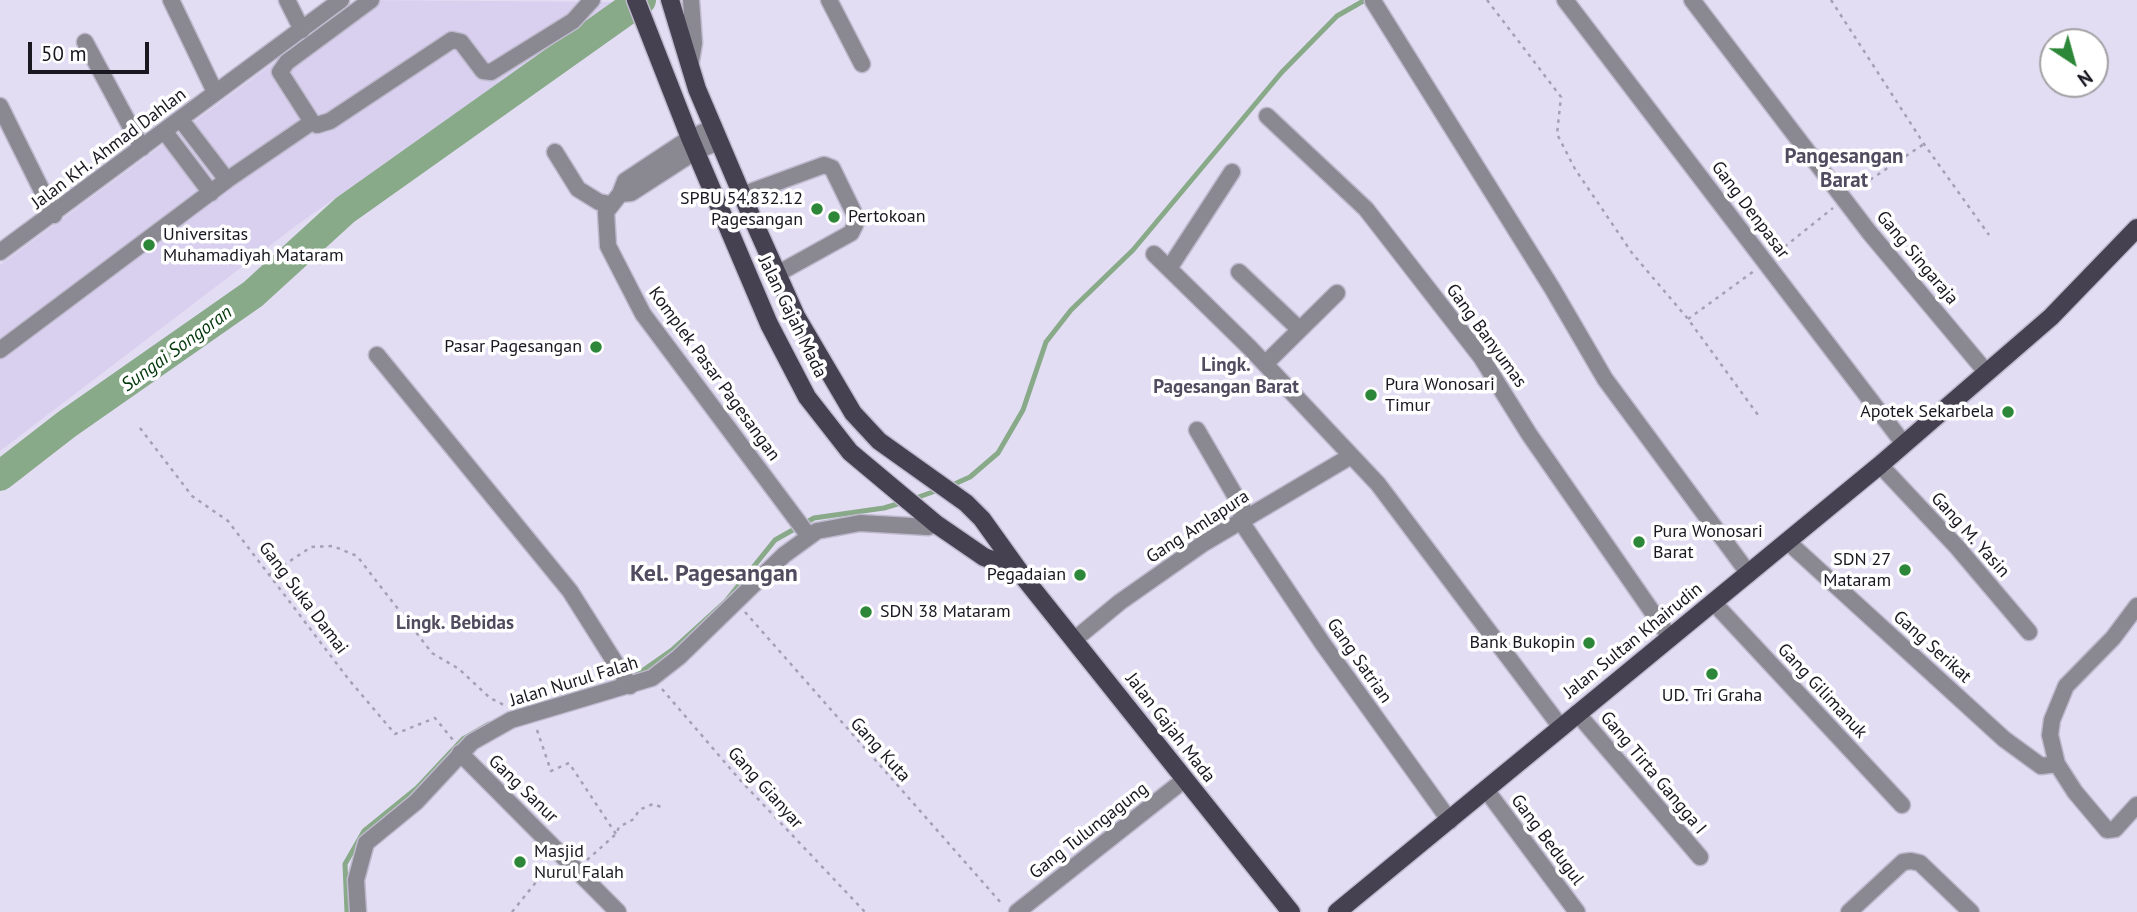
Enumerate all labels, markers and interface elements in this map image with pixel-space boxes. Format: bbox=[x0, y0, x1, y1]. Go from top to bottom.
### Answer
scale bar bbox=[32, 28, 152, 72]
north arrow bbox=[2039, 28, 2109, 98]
text: 50 m bbox=[41, 40, 87, 67]
text: N bbox=[2073, 65, 2097, 92]
street label: Jalan KH. Ahmad Dahlan bbox=[28, 84, 190, 214]
district label: Pangesangan Barat bbox=[1784, 144, 1904, 194]
street label: Gang Denpasar bbox=[1706, 157, 1794, 263]
place label: SPBU 54.832.12 Pagesangan bbox=[680, 188, 803, 230]
marker: SPBU 54.832.12 Pagesangan bbox=[809, 201, 825, 217]
place label: Pertokoan bbox=[848, 206, 926, 228]
street label: Gang Singaraja bbox=[1871, 207, 1963, 309]
marker: Pertokoan bbox=[826, 209, 842, 225]
place label: Universitas Muhamadiyah Mataram bbox=[163, 224, 344, 266]
marker: Universitas Muhamadiyah Mataram bbox=[141, 237, 157, 253]
street label: Jalan Gajah Mada bbox=[753, 252, 831, 382]
street label: Gang Banyumas bbox=[1441, 280, 1531, 392]
street label: Komplek Pasar Pagesangan bbox=[644, 283, 784, 465]
water label: Sungai Songoran bbox=[117, 301, 237, 397]
place label: Pasar Pagesangan bbox=[444, 336, 582, 358]
marker: Pasar Pagesangan bbox=[588, 339, 604, 355]
district label: Lingk. Pagesangan Barat bbox=[1153, 355, 1299, 399]
place label: Pura Wonosari Timur bbox=[1385, 374, 1495, 416]
marker: Pura Wonosari Timur bbox=[1363, 387, 1379, 403]
place label: Apotek Sekarbela bbox=[1860, 401, 1994, 423]
marker: Apotek Sekarbela bbox=[2000, 404, 2016, 420]
street label: Gang Amlapura bbox=[1143, 486, 1253, 568]
street label: Gang M. Yasin bbox=[1926, 488, 2014, 582]
place label: Pura Wonosari Barat bbox=[1653, 521, 1763, 564]
marker: Pura Wonosari Barat bbox=[1631, 534, 1647, 550]
street label: Gang Suka Damai bbox=[254, 538, 352, 658]
place label: SDN 27 Mataram bbox=[1823, 549, 1891, 592]
district label: Kel. Pagesangan bbox=[630, 560, 798, 588]
marker: SDN 27 Mataram bbox=[1897, 562, 1913, 578]
place label: Pegadaian bbox=[987, 564, 1066, 586]
marker: Pegadaian bbox=[1072, 567, 1088, 583]
street label: Jalan Sultan Khairudin bbox=[1559, 578, 1707, 704]
place label: SDN 38 Mataram bbox=[880, 601, 1011, 623]
marker: SDN 38 Mataram bbox=[858, 604, 874, 620]
street label: Gang Serikat bbox=[1889, 606, 1975, 688]
district label: Lingk. Bebidas bbox=[396, 613, 514, 635]
street label: Gang Satrian bbox=[1322, 614, 1396, 708]
place label: Bank Bukopin bbox=[1470, 632, 1575, 654]
marker: Bank Bukopin bbox=[1581, 635, 1597, 651]
street label: Gang Gilimanuk bbox=[1773, 639, 1871, 743]
street label: Jalan Nurul Falah bbox=[507, 652, 641, 712]
marker: UD. Tri Graha bbox=[1704, 666, 1720, 682]
street label: Jalan Gajah Mada bbox=[1121, 669, 1219, 787]
place label: UD. Tri Graha bbox=[1662, 685, 1762, 707]
street label: Gang Tirta Gangga I bbox=[1595, 707, 1711, 839]
street label: Gang Kuta bbox=[845, 713, 915, 787]
street label: Gang Gianyar bbox=[723, 743, 807, 833]
street label: Gang Sanur bbox=[484, 751, 562, 827]
street label: Gang Tulungagung bbox=[1025, 778, 1153, 884]
street label: Gang Bedugul bbox=[1506, 790, 1588, 890]
place label: Masjid Nurul Falah bbox=[534, 841, 624, 884]
marker: Masjid Nurul Falah bbox=[512, 854, 528, 870]

